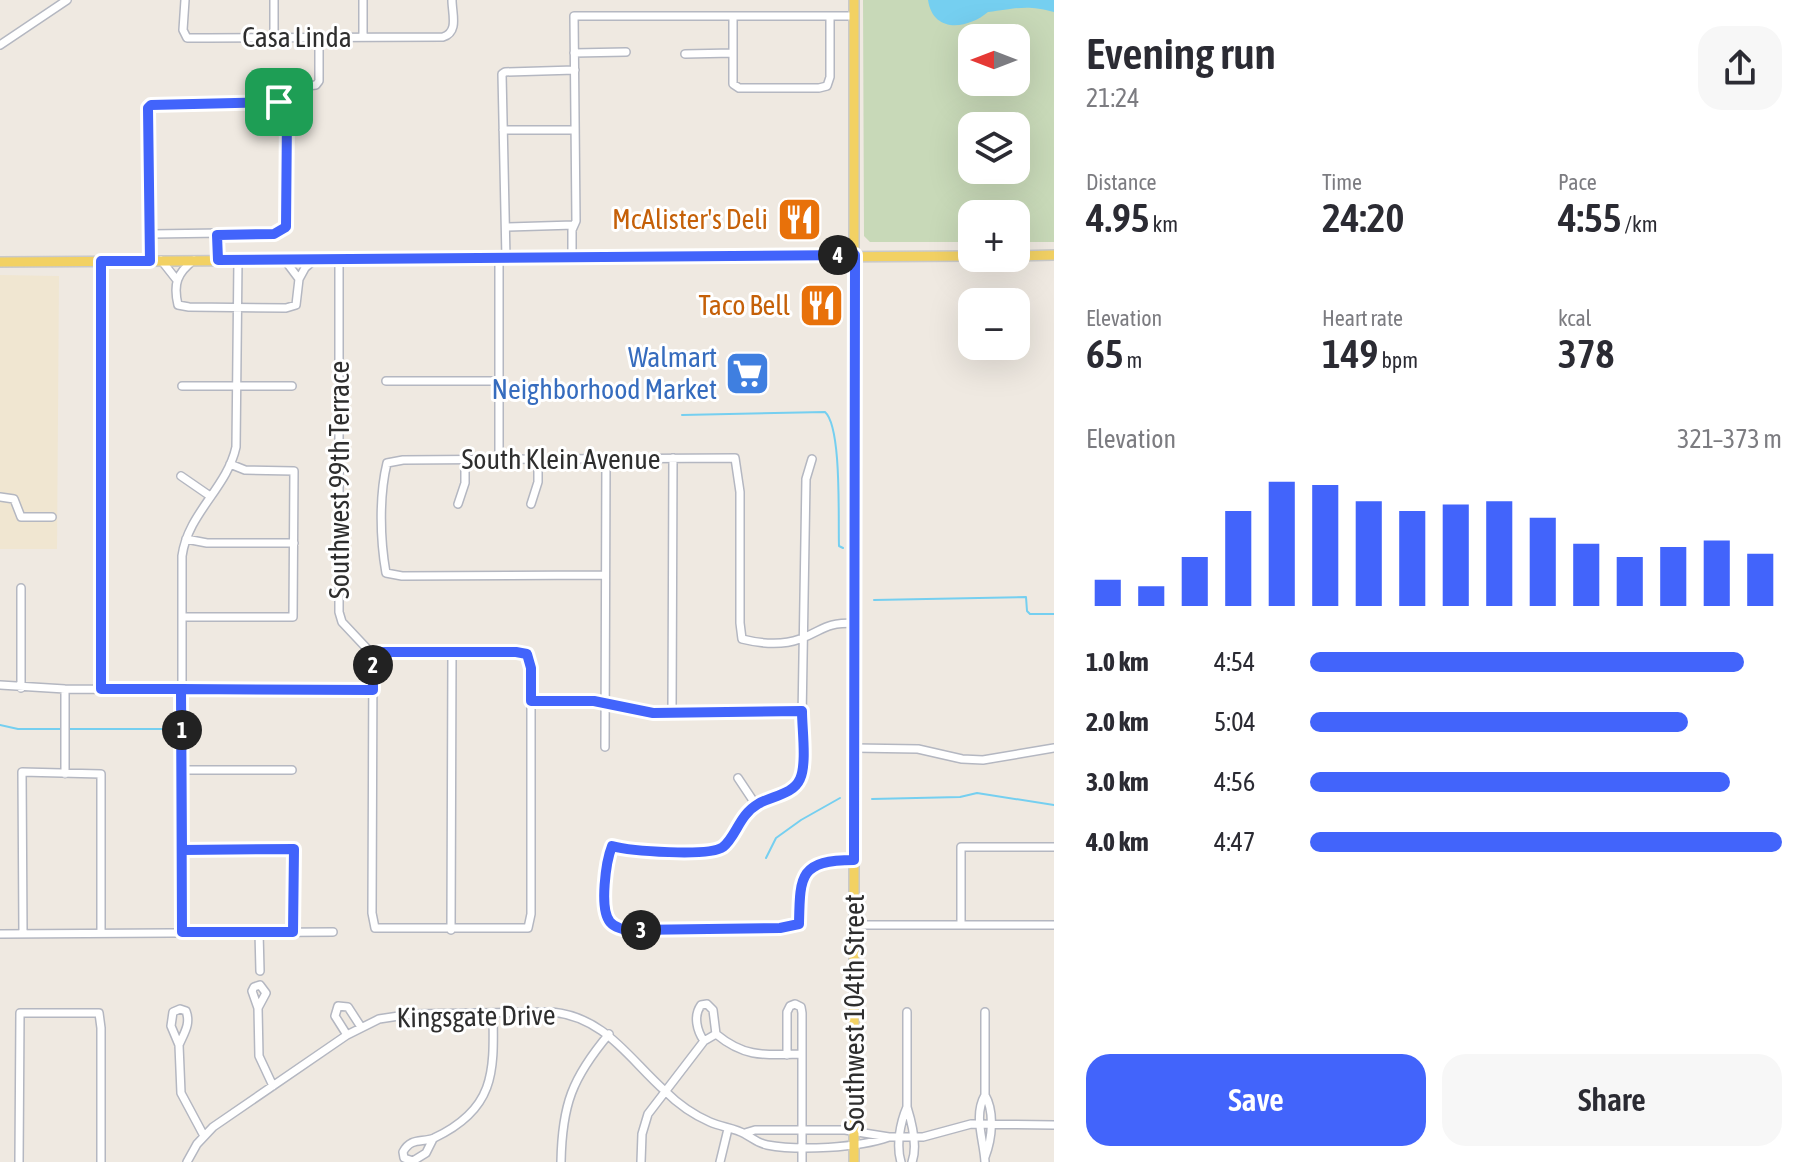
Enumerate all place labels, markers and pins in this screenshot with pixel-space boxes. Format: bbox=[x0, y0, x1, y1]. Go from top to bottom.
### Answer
pin bbox=[245, 68, 313, 136]
restaurant icon: McAlister's Deli bbox=[775, 195, 823, 243]
place label: McAlister's Deli bbox=[612, 203, 768, 235]
pin: 4 bbox=[818, 235, 858, 275]
restaurant icon: Taco Bell bbox=[797, 281, 845, 329]
place label: Taco Bell bbox=[698, 289, 791, 321]
place label: Walmart Neighborhood Market bbox=[491, 341, 717, 405]
supermarket icon: Walmart Neighborhood Market bbox=[724, 349, 772, 397]
pin: 2 bbox=[353, 645, 393, 685]
pin: 1 bbox=[162, 710, 202, 750]
pin: 3 bbox=[621, 910, 661, 950]

